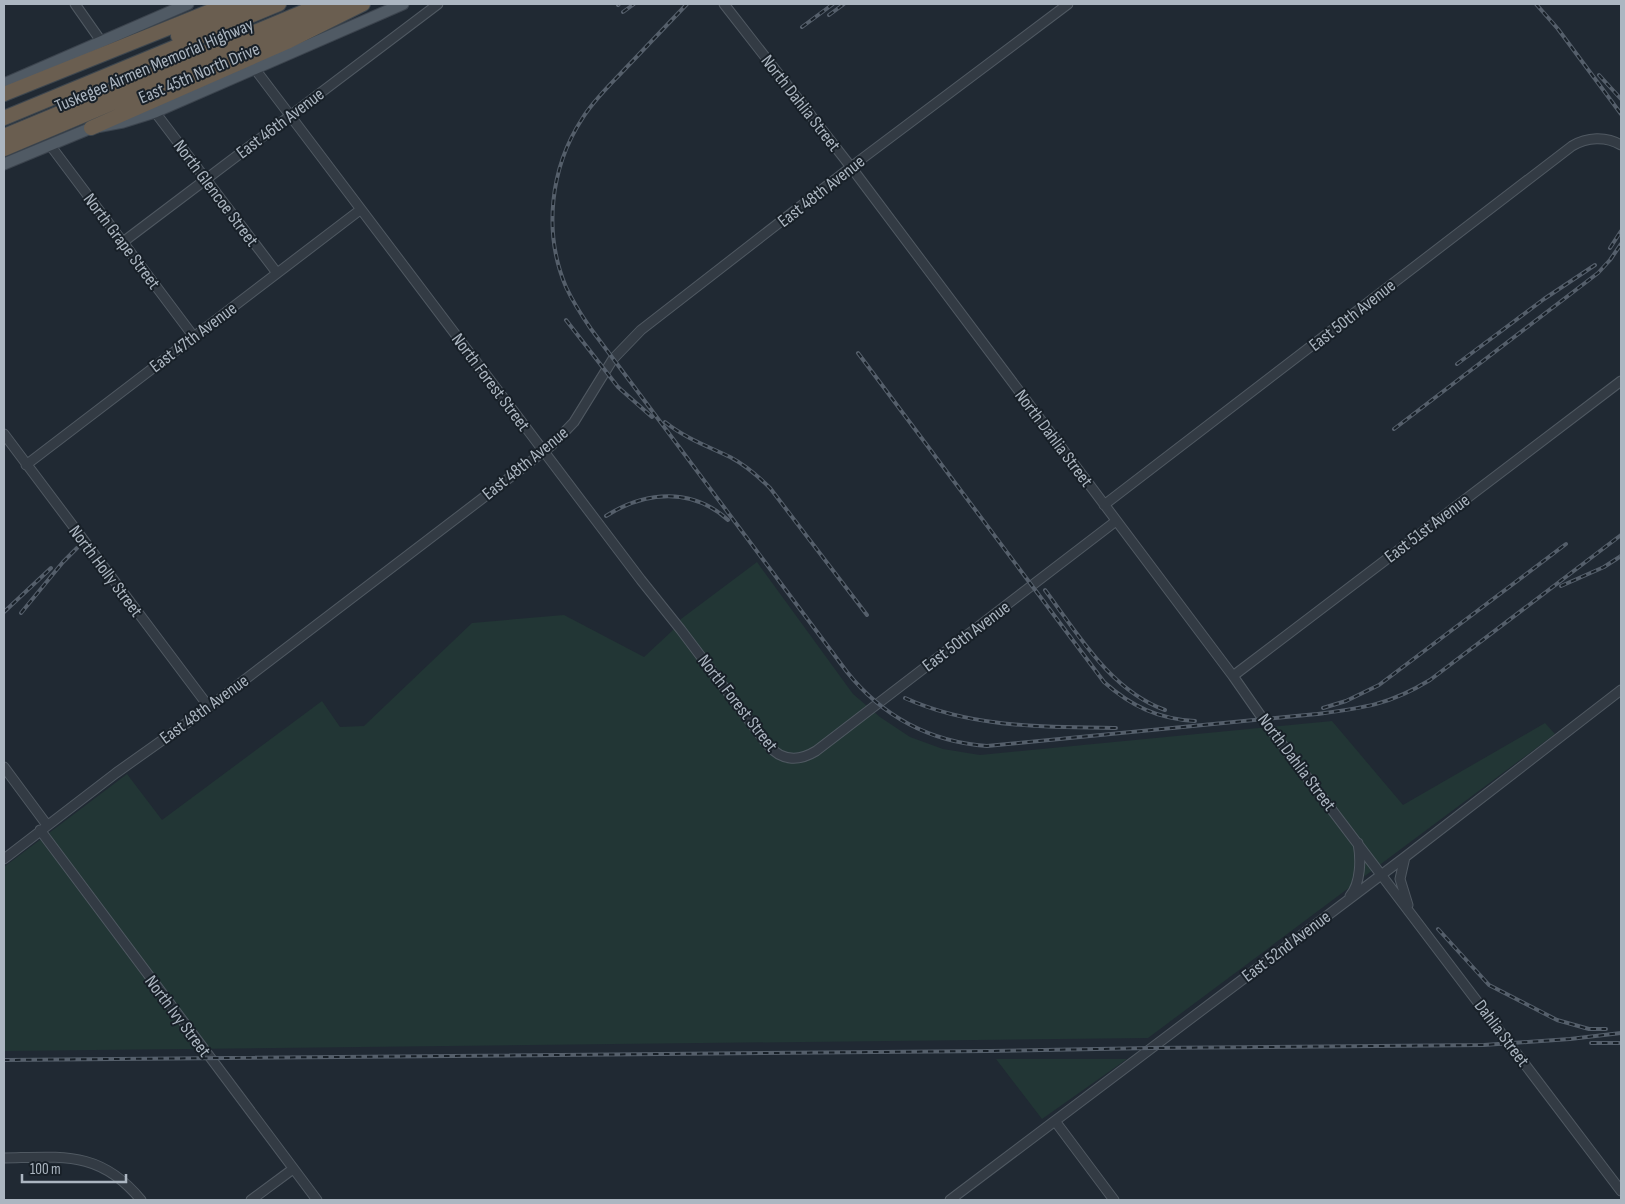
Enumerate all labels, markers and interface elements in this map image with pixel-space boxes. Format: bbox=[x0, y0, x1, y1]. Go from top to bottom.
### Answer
street label: Tuskegee Airmen Memorial Highway bbox=[52, 14, 257, 117]
street label: East 45th North Drive bbox=[136, 39, 263, 108]
street label: North Dahlia Street bbox=[757, 51, 845, 156]
street label: East 46th Avenue bbox=[232, 84, 328, 163]
street label: North Glencoe Street bbox=[169, 136, 263, 251]
street label: East 48th Avenue bbox=[774, 151, 869, 232]
street label: North Grape Street bbox=[79, 189, 165, 294]
street label: East 50th Avenue bbox=[1305, 275, 1400, 356]
street label: East 47th Avenue bbox=[146, 298, 241, 377]
street label: North Forest Street bbox=[447, 329, 535, 436]
street label: North Dahlia Street bbox=[1010, 386, 1097, 491]
street label: East 48th Avenue bbox=[478, 422, 572, 504]
street label: East 51st Avenue bbox=[1381, 490, 1474, 567]
street label: North Holly Street bbox=[64, 521, 147, 622]
street label: East 50th Avenue bbox=[918, 597, 1014, 676]
street label: North Forest Street bbox=[693, 651, 782, 756]
street label: East 48th Avenue bbox=[156, 670, 253, 749]
street label: North Dahlia Street bbox=[1253, 710, 1340, 815]
street label: East 52nd Avenue bbox=[1238, 906, 1335, 987]
street label: North Ivy Street bbox=[140, 971, 215, 1062]
street label: Dahlia Street bbox=[1470, 996, 1534, 1071]
scale bar bbox=[22, 1152, 126, 1184]
text: 100 m bbox=[30, 1160, 61, 1179]

